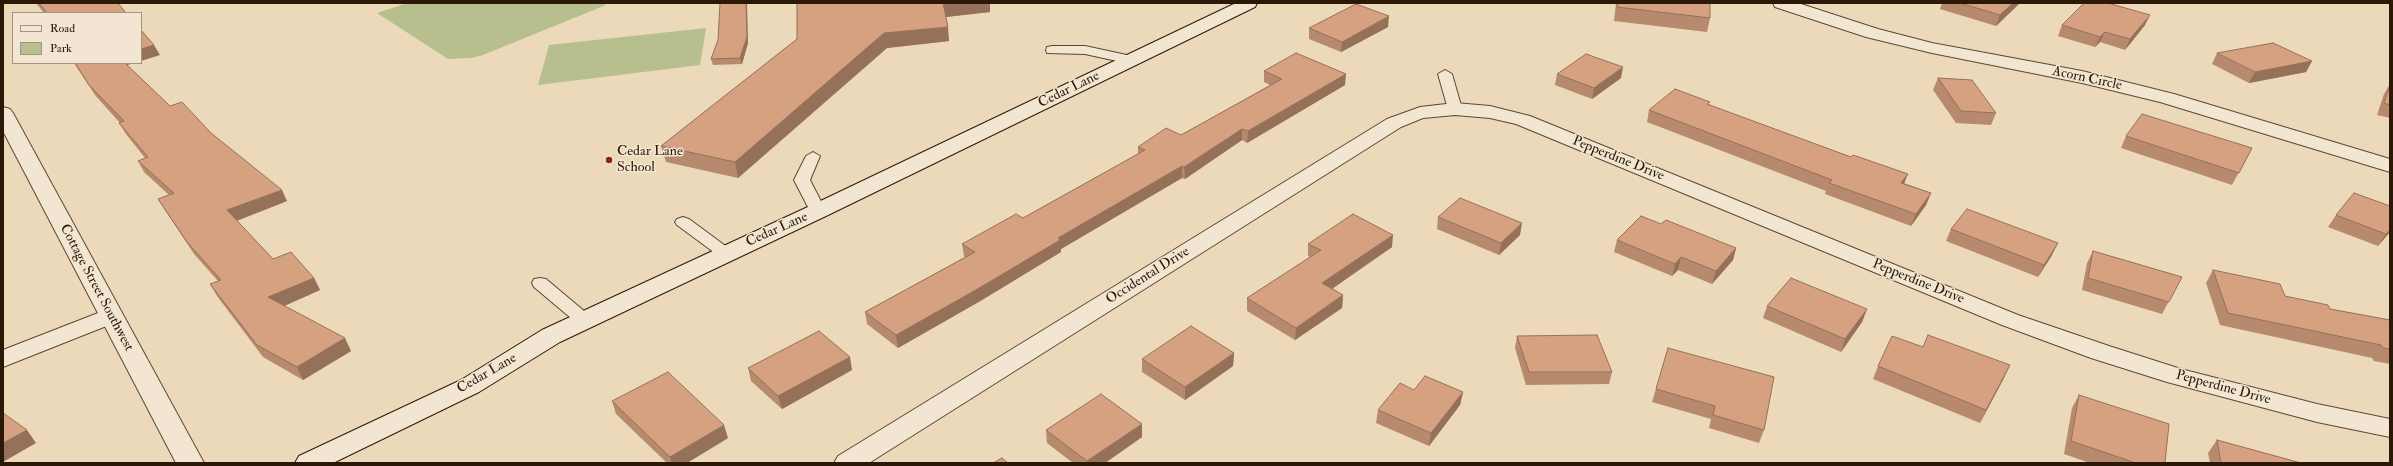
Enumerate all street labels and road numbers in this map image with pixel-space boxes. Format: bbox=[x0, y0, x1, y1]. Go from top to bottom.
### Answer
street label: Acorn Circle bbox=[2051, 63, 2123, 95]
street label: Cedar Lane bbox=[1036, 68, 1102, 112]
street label: Pepperdine Drive bbox=[1570, 133, 1666, 185]
street label: Cedar Lane bbox=[743, 209, 811, 251]
street label: Cottage Street Southwest bbox=[55, 222, 137, 354]
street label: Occidental Drive bbox=[1103, 244, 1193, 308]
street label: Pepperdine Drive bbox=[1870, 256, 1966, 308]
street label: Cedar Lane bbox=[454, 350, 520, 398]
street label: Pepperdine Drive bbox=[2174, 367, 2272, 409]

